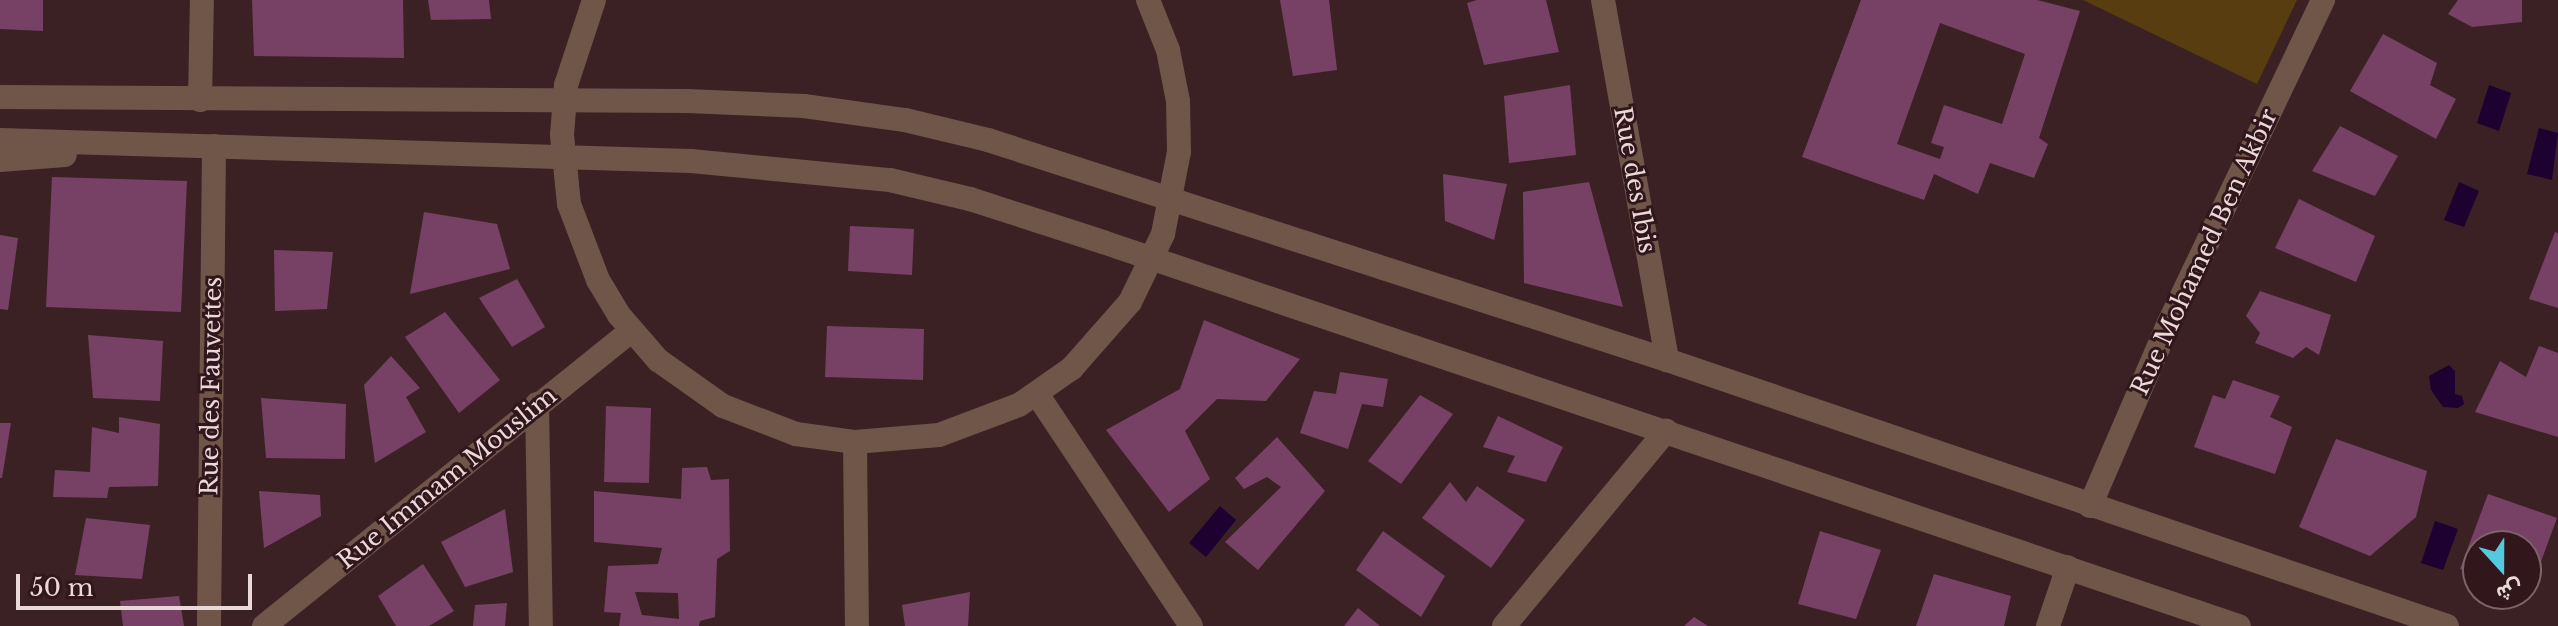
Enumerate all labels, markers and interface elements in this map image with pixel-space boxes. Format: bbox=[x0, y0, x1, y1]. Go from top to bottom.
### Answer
street label: Rue Mohamed Ben Akbir bbox=[2125, 104, 2283, 400]
street label: Rue des Ibis bbox=[1608, 105, 1662, 255]
street label: Rue des Fauvettes bbox=[195, 276, 227, 496]
street label: Rue Immam Mouslim bbox=[332, 381, 562, 575]
north arrow bbox=[2462, 530, 2542, 610]
scale bar bbox=[20, 558, 256, 608]
text: 50 m bbox=[30, 573, 93, 602]
text: ش bbox=[2493, 574, 2527, 608]

